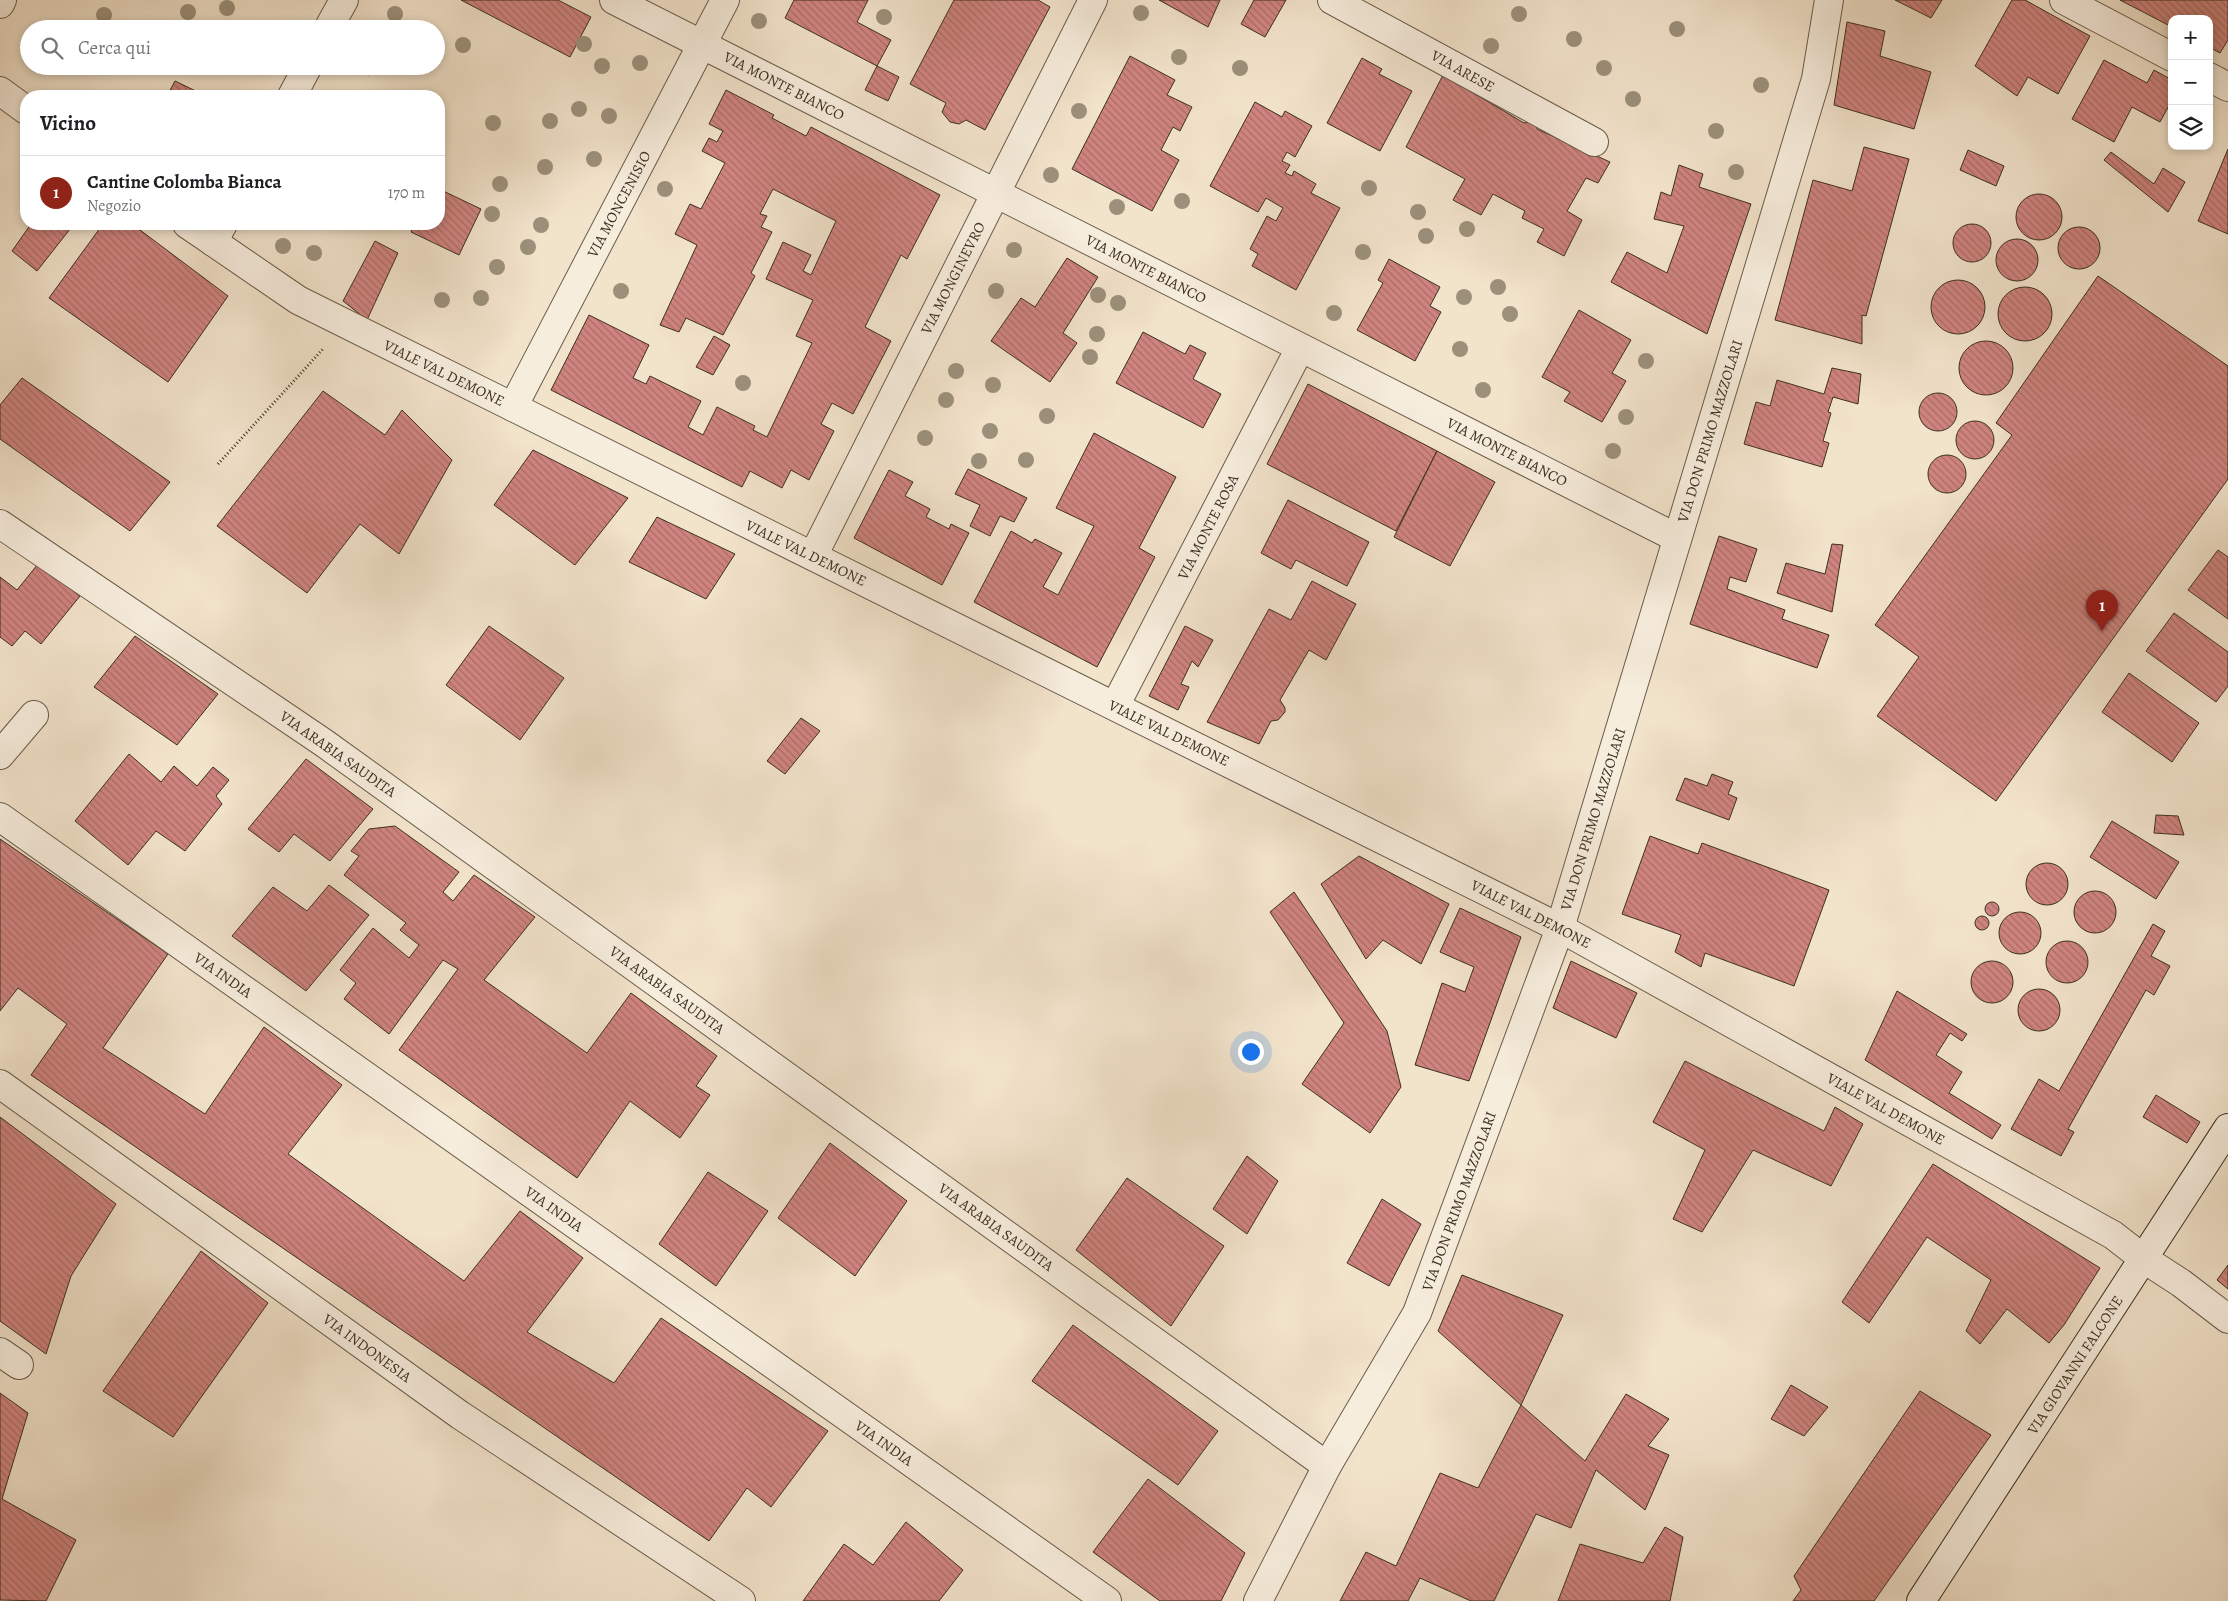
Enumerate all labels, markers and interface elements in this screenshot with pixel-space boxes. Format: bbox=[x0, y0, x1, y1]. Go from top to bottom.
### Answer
map controls bbox=[2168, 15, 2213, 150]
button: + bbox=[2168, 15, 2213, 60]
search box bbox=[20, 20, 445, 75]
icon: search bbox=[38, 34, 66, 62]
text: Cerca qui bbox=[78, 35, 151, 61]
street label: VIA ARESE bbox=[1427, 45, 1498, 97]
street label: VIA MONTE BIANCO bbox=[719, 46, 848, 125]
button: − bbox=[2168, 60, 2213, 105]
button: layers bbox=[2168, 105, 2213, 150]
text: Vicino bbox=[40, 109, 96, 137]
street label: VIA MONCENISIO bbox=[582, 147, 656, 262]
text: Cantine Colomba Bianca bbox=[87, 169, 282, 195]
text: 1 bbox=[53, 182, 59, 204]
text: 170 m bbox=[388, 182, 425, 204]
text: Negozio bbox=[87, 195, 141, 217]
street label: VIA MONGINEVRO bbox=[916, 218, 990, 338]
street label: VIA MONTE BIANCO bbox=[1081, 229, 1210, 308]
street label: VIALE VAL DEMONE bbox=[379, 335, 508, 411]
street label: VIA DON PRIMO MAZZOLARI bbox=[1672, 337, 1747, 526]
street label: VIA MONTE BIANCO bbox=[1442, 412, 1571, 491]
street label: VIA MONTE ROSA bbox=[1172, 471, 1243, 584]
street label: VIALE VAL DEMONE bbox=[741, 515, 870, 591]
pin: 1 bbox=[2086, 590, 2118, 631]
street label: VIALE VAL DEMONE bbox=[1104, 695, 1233, 771]
street label: VIA ARABIA SAUDITA bbox=[275, 706, 400, 802]
street label: VIA DON PRIMO MAZZOLARI bbox=[1555, 725, 1630, 914]
street label: VIALE VAL DEMONE bbox=[1467, 875, 1594, 953]
street label: VIA ARABIA SAUDITA bbox=[605, 941, 729, 1039]
street label: VIA INDIA bbox=[189, 947, 256, 1003]
your location bbox=[1238, 1039, 1264, 1065]
street label: VIALE VAL DEMONE bbox=[1822, 1068, 1949, 1150]
street label: VIA DON PRIMO MAZZOLARI bbox=[1417, 1108, 1501, 1295]
street label: VIA ARABIA SAUDITA bbox=[934, 1178, 1058, 1276]
street label: VIA INDIA bbox=[520, 1181, 587, 1237]
street label: VIA GIOVANNI FALCONE bbox=[2022, 1292, 2127, 1439]
street label: VIA INDONESIA bbox=[318, 1308, 415, 1387]
street label: VIA INDIA bbox=[850, 1415, 917, 1471]

